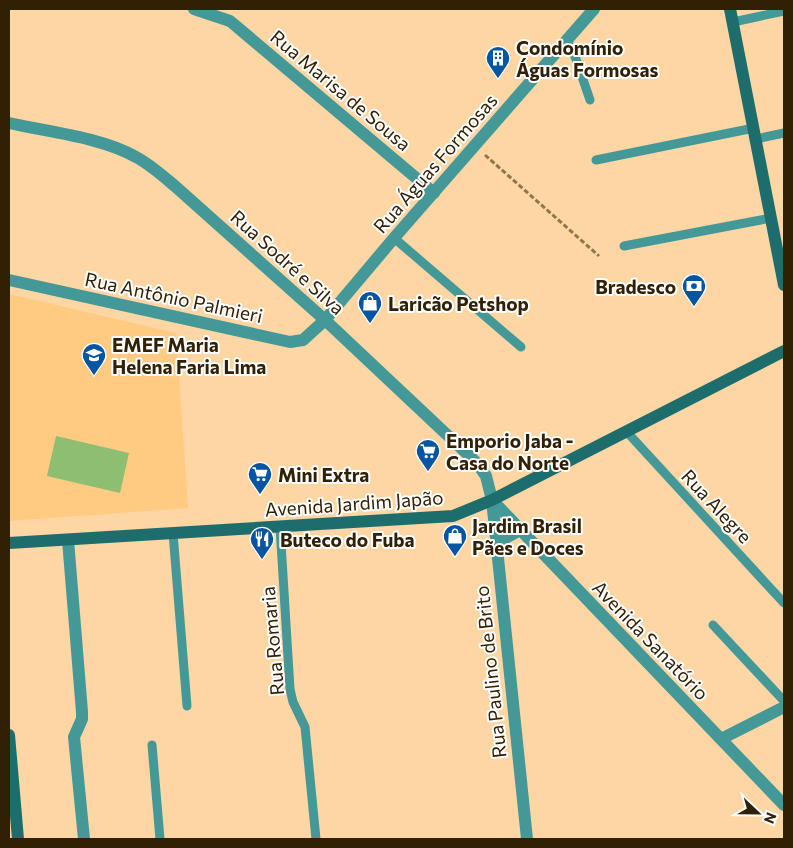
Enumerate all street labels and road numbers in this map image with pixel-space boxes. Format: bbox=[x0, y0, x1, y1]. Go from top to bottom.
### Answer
street label: Rua Marisa de Sousa bbox=[266, 25, 416, 155]
street label: Rua Águas Formosas bbox=[368, 89, 502, 237]
street label: Rua Sodré e Silva bbox=[226, 205, 350, 319]
street label: Rua Antônio Palmieri bbox=[83, 267, 265, 327]
street label: Rua Alegre bbox=[677, 464, 757, 548]
street label: Avenida Jardim Japão bbox=[264, 485, 444, 521]
street label: Avenida Sanatório bbox=[588, 576, 714, 704]
street label: Rua Paulino de Brito bbox=[470, 585, 510, 759]
street label: Rua Romaria bbox=[256, 586, 288, 696]

